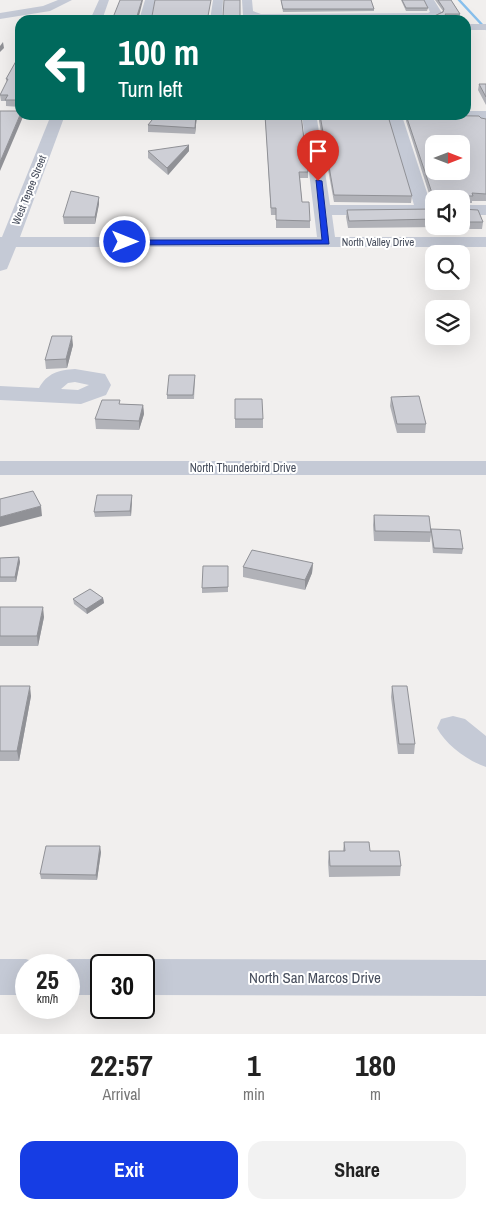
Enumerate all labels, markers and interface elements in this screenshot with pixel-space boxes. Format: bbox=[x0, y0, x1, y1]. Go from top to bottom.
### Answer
text: 100 m bbox=[118, 29, 199, 76]
icon: left bbox=[35, 35, 100, 100]
text: Turn left bbox=[118, 74, 183, 104]
pin bbox=[297, 130, 339, 181]
north arrow bbox=[425, 135, 470, 180]
map controls bbox=[425, 135, 470, 345]
icon: arrive bbox=[304, 137, 332, 165]
street label: West Tepee Street bbox=[9, 153, 50, 227]
button: sound bbox=[425, 190, 470, 235]
position arrow bbox=[98, 215, 150, 267]
street label: North Valley Drive bbox=[342, 235, 414, 249]
button: search bbox=[425, 245, 470, 290]
button: layers bbox=[425, 300, 470, 345]
street label: North Thunderbird Drive bbox=[190, 460, 296, 476]
speed limit sign: 30 bbox=[90, 954, 155, 1019]
text: 25 bbox=[36, 963, 59, 997]
street label: North San Marcos Drive bbox=[249, 967, 381, 988]
text: km/h bbox=[37, 991, 58, 1007]
text: 22:57 bbox=[90, 1045, 153, 1085]
text: 1 bbox=[247, 1045, 261, 1085]
text: 180 bbox=[355, 1045, 396, 1085]
text: Arrival bbox=[103, 1083, 140, 1105]
text: min bbox=[243, 1083, 265, 1105]
text: m bbox=[370, 1083, 381, 1105]
button: Exit bbox=[20, 1141, 238, 1199]
button: Share bbox=[248, 1141, 466, 1199]

